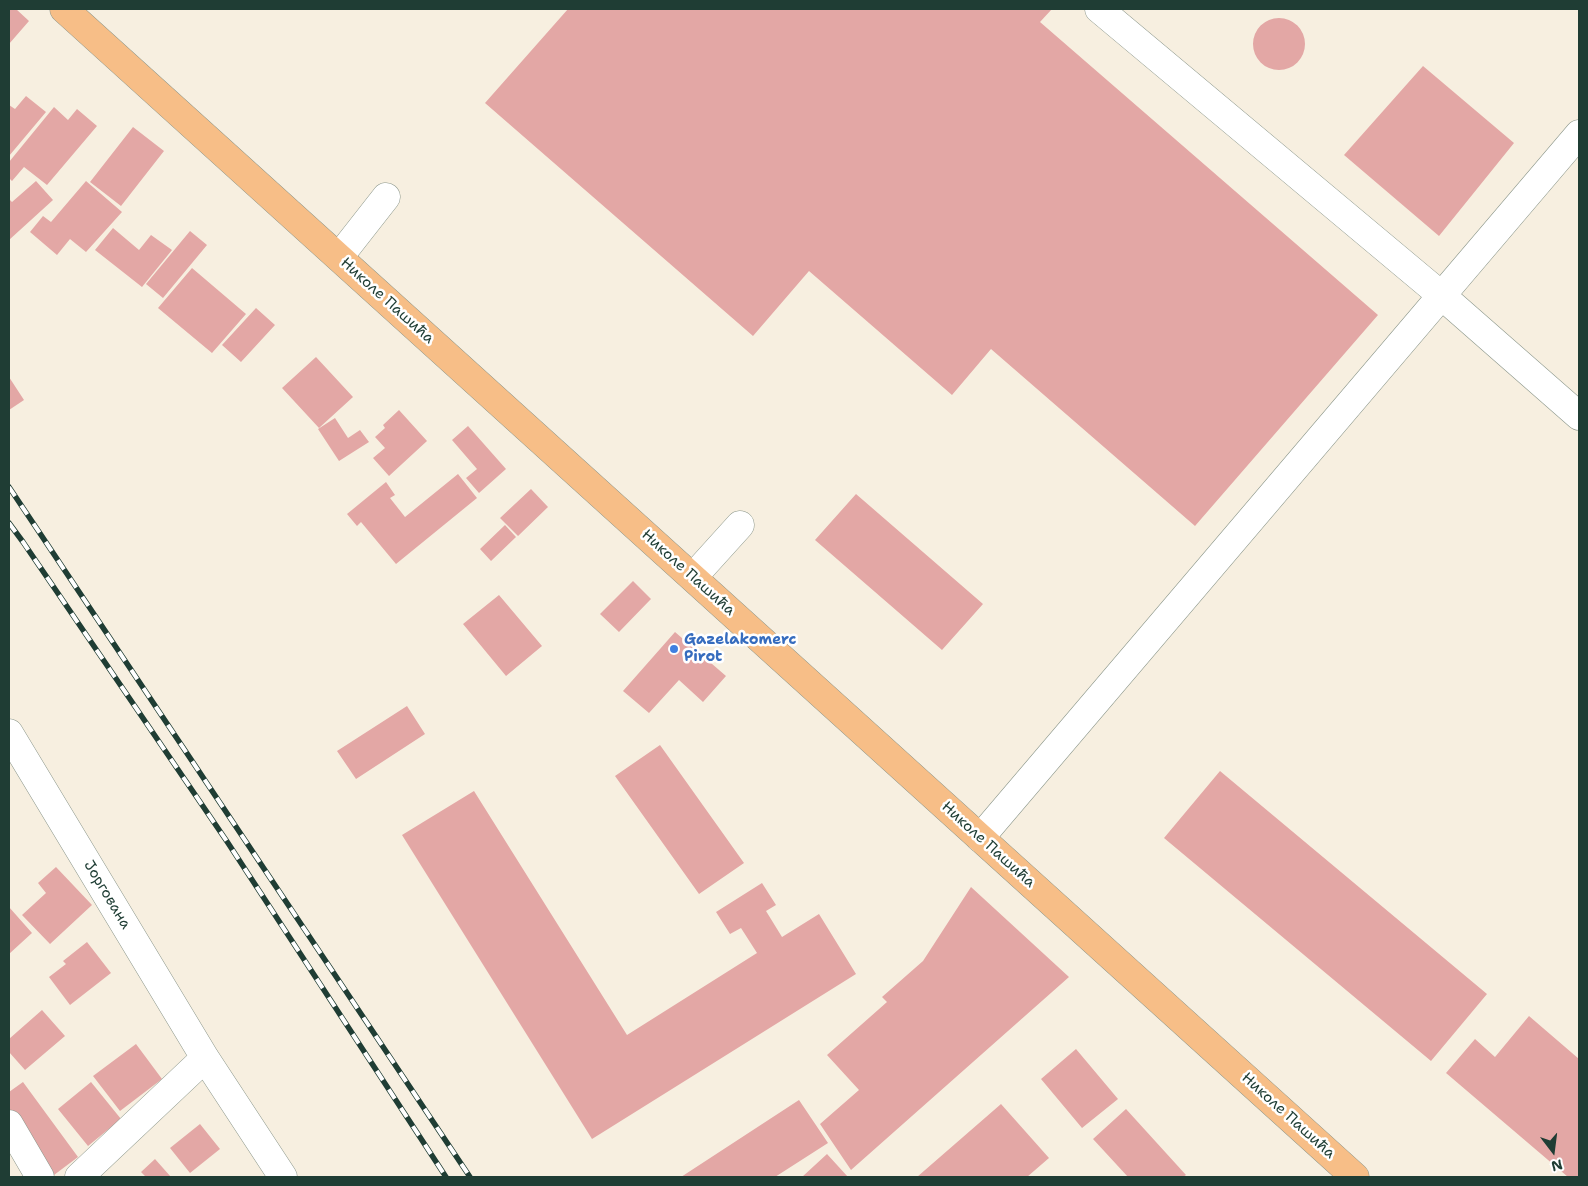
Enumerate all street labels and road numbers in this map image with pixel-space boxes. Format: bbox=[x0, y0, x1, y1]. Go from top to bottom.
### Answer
street label: Николе Пашића bbox=[336, 254, 438, 348]
street label: Николе Пашића bbox=[637, 526, 739, 620]
street label: Николе Пашића bbox=[937, 798, 1039, 892]
street label: Јоргована bbox=[79, 857, 135, 933]
street label: Николе Пашића bbox=[1237, 1069, 1339, 1163]

